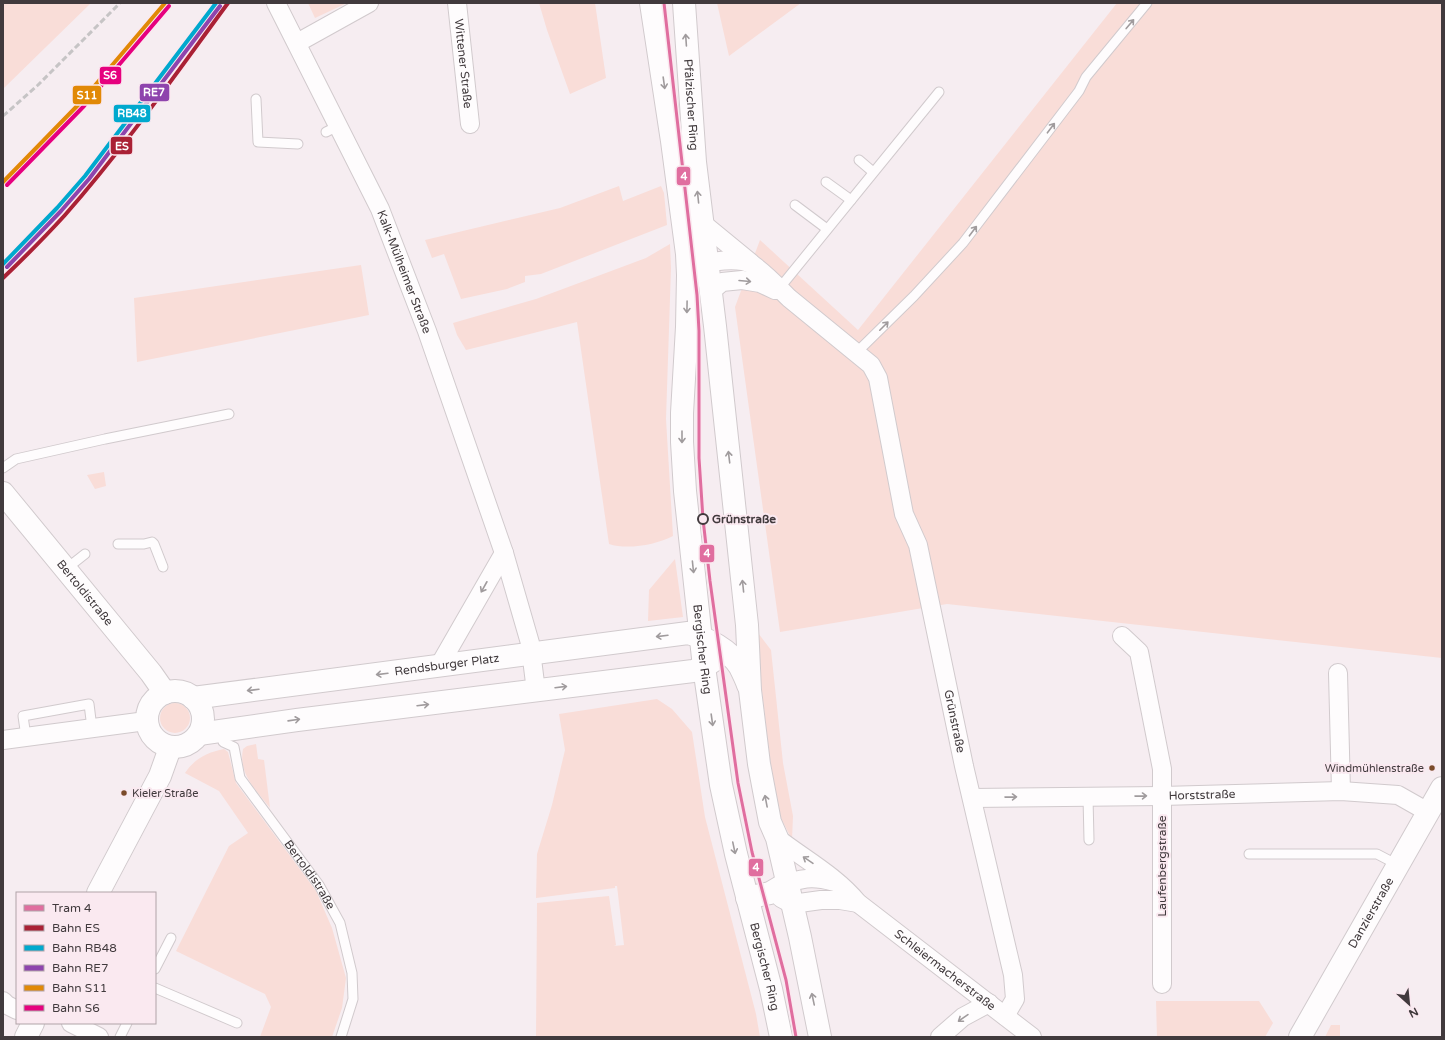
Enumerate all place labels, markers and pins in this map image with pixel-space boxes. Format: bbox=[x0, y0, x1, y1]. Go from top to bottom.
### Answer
place label: Grünstraße bbox=[712, 512, 776, 526]
marker: Grünstraße bbox=[697, 513, 709, 525]
place label: Windmühlenstraße bbox=[1325, 762, 1424, 775]
marker: Windmühlenstraße bbox=[1427, 763, 1437, 773]
place label: Kieler Straße bbox=[132, 787, 198, 800]
marker: Kieler Straße bbox=[119, 788, 129, 798]

